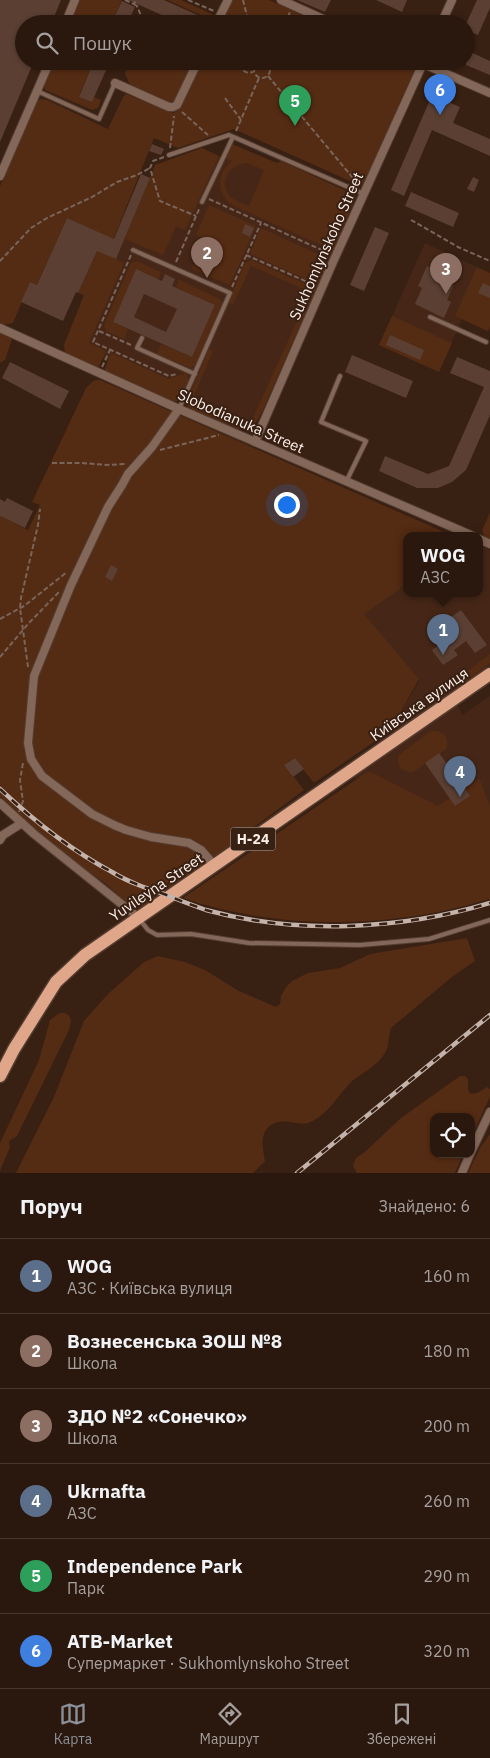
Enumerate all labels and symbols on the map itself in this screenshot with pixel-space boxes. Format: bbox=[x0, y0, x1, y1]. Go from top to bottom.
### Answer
pin: 6 bbox=[424, 74, 456, 115]
pin: 5 bbox=[279, 85, 311, 126]
street label: Sukhomlynskoho Street bbox=[285, 169, 367, 323]
pin: 2 bbox=[191, 237, 223, 278]
pin: 3 bbox=[430, 253, 462, 294]
street label: Slobodianuka Street bbox=[175, 385, 307, 457]
your location bbox=[274, 492, 300, 518]
pin: 1 bbox=[427, 614, 459, 655]
street label: Київська вулиця bbox=[366, 663, 472, 745]
pin: 4 bbox=[444, 756, 476, 797]
road number: Н-24 bbox=[230, 828, 276, 851]
street label: Yuvileyna Street bbox=[105, 849, 207, 925]

